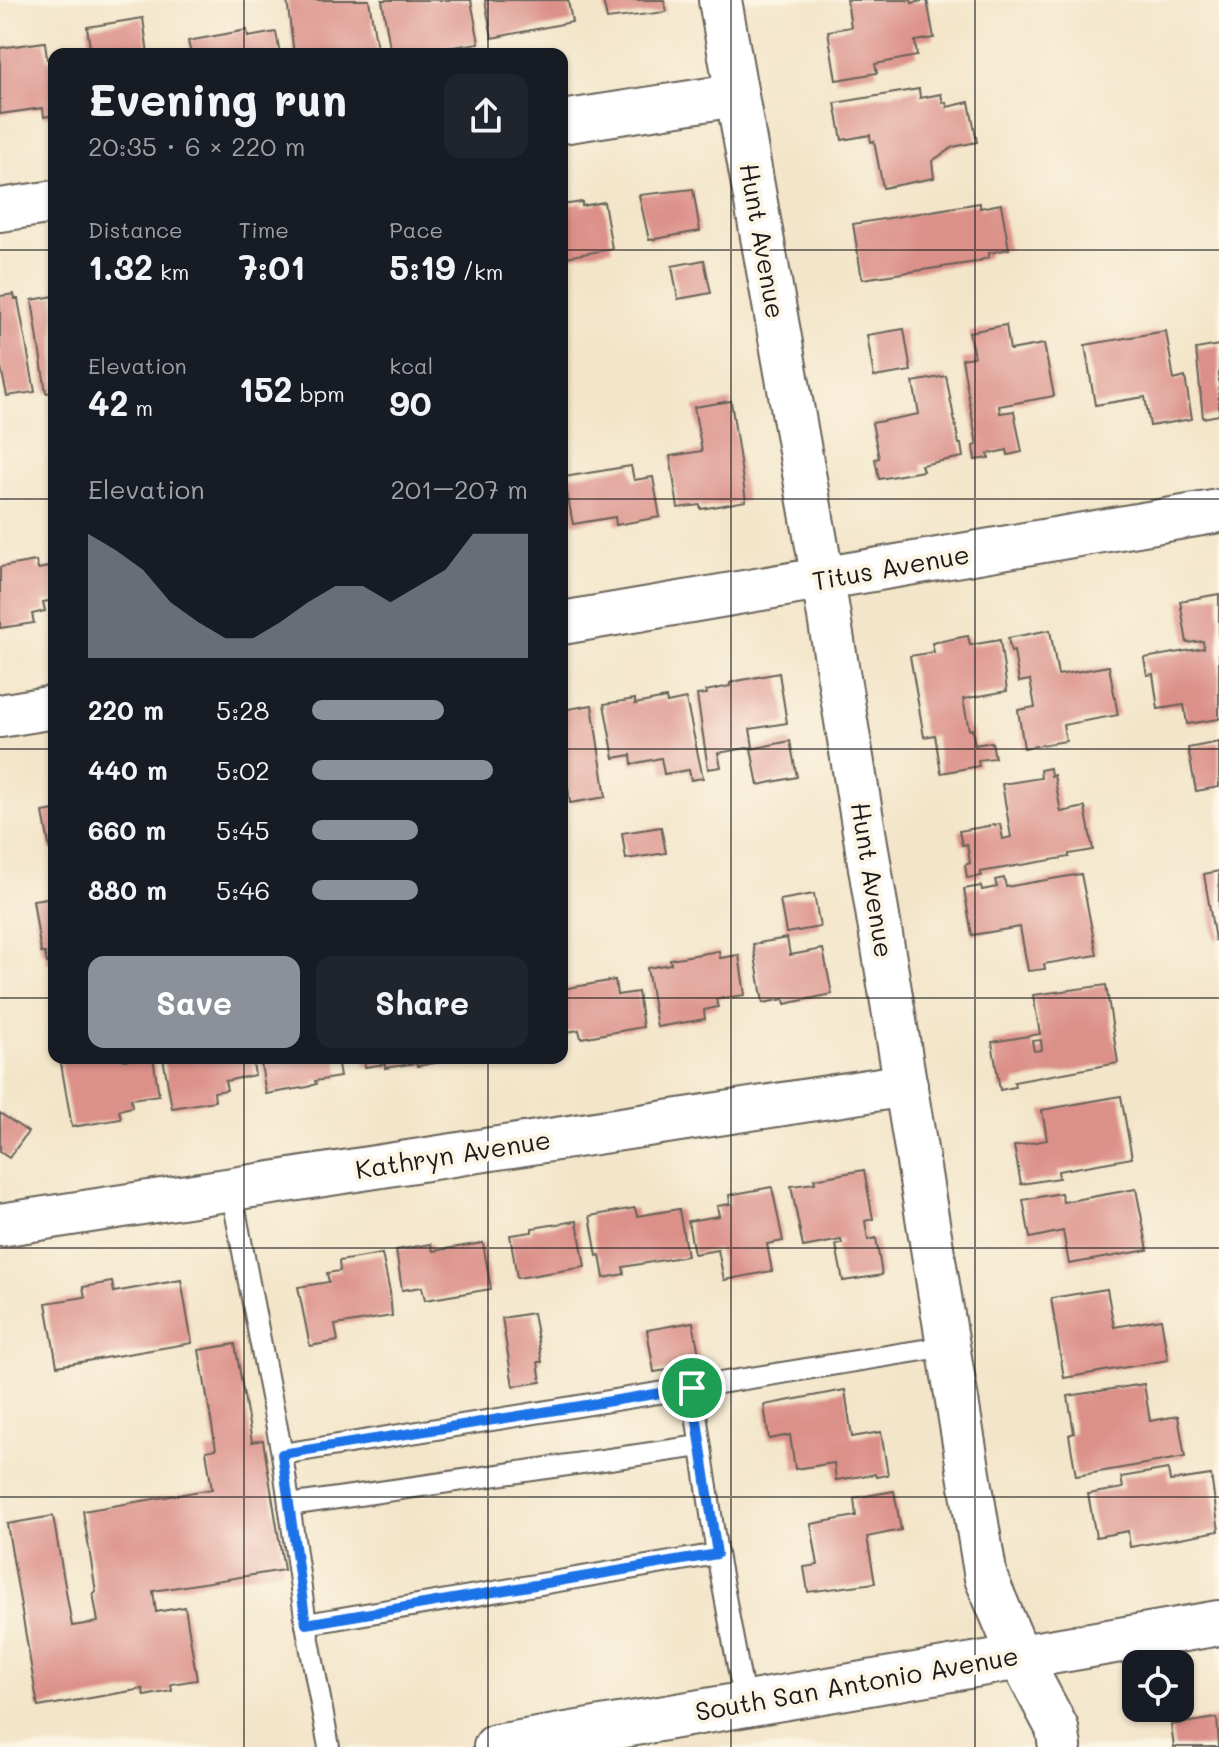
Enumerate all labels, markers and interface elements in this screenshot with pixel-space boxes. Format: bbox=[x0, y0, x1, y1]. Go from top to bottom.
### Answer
text: Evening run bbox=[88, 70, 347, 127]
button: share bbox=[444, 74, 528, 158]
text: 20:35 · 6 × 220 m bbox=[88, 129, 305, 163]
street label: Hunt Avenue bbox=[733, 161, 793, 321]
text: Distance bbox=[88, 215, 183, 244]
text: Time bbox=[239, 215, 289, 244]
text: Pace bbox=[389, 215, 443, 244]
text: 1.32 bbox=[88, 244, 153, 289]
text: 7:01 bbox=[239, 244, 305, 289]
text: 5:19 bbox=[389, 244, 455, 289]
text: km bbox=[153, 257, 189, 286]
text: /km bbox=[455, 257, 503, 286]
text: Elevation bbox=[88, 351, 187, 380]
text: kcal bbox=[389, 351, 433, 380]
text: 152 bbox=[239, 366, 293, 411]
text: bpm bbox=[293, 379, 345, 408]
text: 42 bbox=[88, 380, 129, 425]
text: 90 bbox=[389, 380, 432, 425]
text: m bbox=[129, 393, 153, 422]
text: Elevation bbox=[88, 472, 205, 506]
text: 201–207 m bbox=[391, 472, 528, 506]
street label: Titus Avenue bbox=[810, 536, 972, 598]
text: 220 m bbox=[88, 693, 164, 727]
text: 5:28 bbox=[216, 693, 269, 727]
text: 440 m bbox=[88, 753, 168, 787]
text: 5:02 bbox=[216, 753, 270, 787]
street label: Hunt Avenue bbox=[844, 800, 902, 960]
text: 660 m bbox=[88, 813, 166, 847]
text: 5:45 bbox=[216, 813, 270, 847]
text: 880 m bbox=[88, 873, 167, 907]
text: 5:46 bbox=[216, 873, 270, 907]
button: Save bbox=[88, 956, 300, 1048]
button: Share bbox=[316, 956, 528, 1048]
street label: Kathryn Avenue bbox=[353, 1122, 553, 1186]
pin bbox=[658, 1354, 726, 1422]
icon: arrive bbox=[670, 1366, 714, 1410]
street label: South San Antonio Avenue bbox=[693, 1638, 1021, 1728]
map controls bbox=[1122, 1650, 1194, 1722]
button: locate bbox=[1122, 1650, 1194, 1722]

